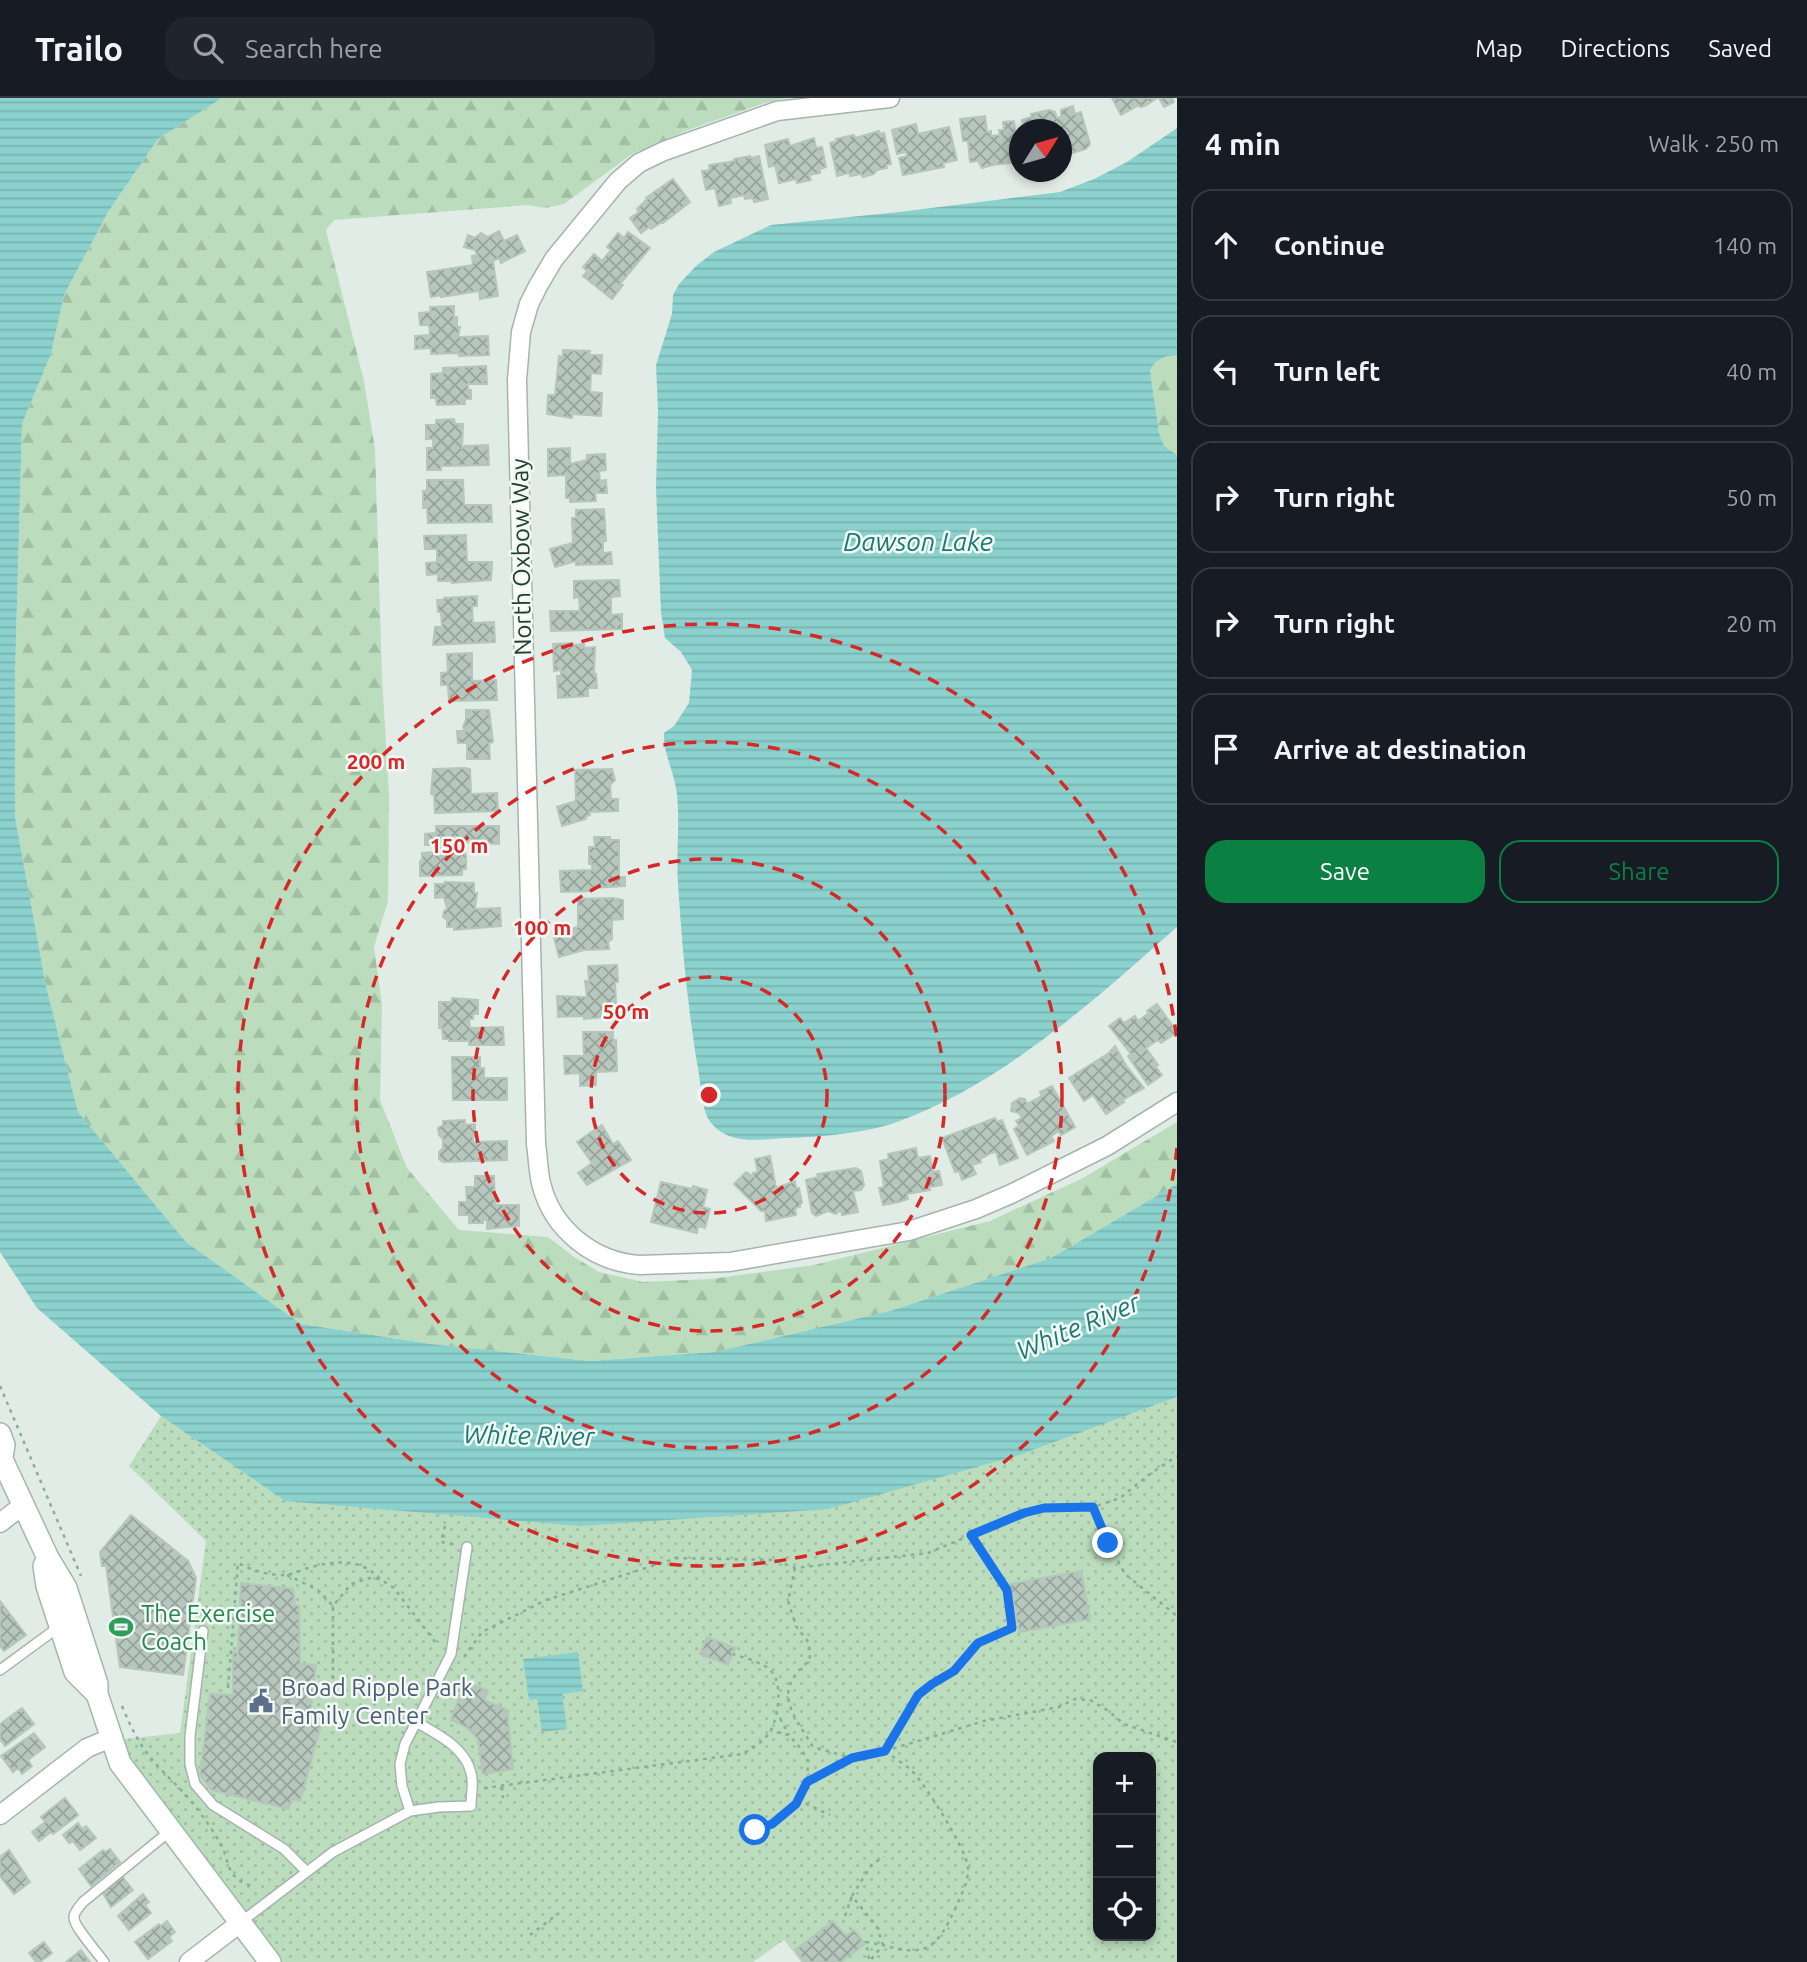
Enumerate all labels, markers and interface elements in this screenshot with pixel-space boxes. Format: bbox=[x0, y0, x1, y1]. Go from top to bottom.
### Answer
search box bbox=[165, 17, 655, 80]
icon: search bbox=[189, 29, 227, 67]
text: Trailo bbox=[35, 30, 123, 67]
text: Search here bbox=[245, 34, 383, 63]
text: Map bbox=[1475, 35, 1522, 62]
text: Directions bbox=[1560, 35, 1670, 62]
text: Saved bbox=[1708, 35, 1772, 62]
north arrow bbox=[1009, 119, 1072, 182]
text: 4 min bbox=[1205, 127, 1281, 161]
text: Walk · 250 m bbox=[1648, 131, 1779, 156]
icon: ahead bbox=[1207, 226, 1245, 264]
text: Continue bbox=[1274, 231, 1385, 260]
text: 140 m bbox=[1713, 233, 1777, 258]
icon: left bbox=[1207, 352, 1245, 390]
text: Turn left bbox=[1274, 357, 1380, 386]
text: 40 m bbox=[1726, 359, 1777, 384]
street label: North Oxbow Way bbox=[506, 458, 536, 656]
icon: right bbox=[1207, 478, 1245, 516]
text: Turn right bbox=[1274, 483, 1395, 512]
text: 50 m bbox=[1726, 485, 1777, 510]
water label: Dawson Lake bbox=[843, 527, 993, 556]
icon: right bbox=[1207, 604, 1245, 642]
text: Turn right bbox=[1274, 609, 1395, 638]
text: 20 m bbox=[1726, 611, 1777, 636]
icon: arrive bbox=[1207, 730, 1245, 768]
text: Arrive at destination bbox=[1274, 735, 1527, 764]
text: 200 m bbox=[347, 749, 405, 773]
text: 150 m bbox=[430, 833, 488, 857]
button: Save bbox=[1205, 840, 1485, 903]
button: Share bbox=[1499, 840, 1779, 903]
text: 100 m bbox=[513, 915, 571, 939]
text: 50 m bbox=[603, 999, 649, 1023]
centre of rings bbox=[697, 1083, 721, 1107]
water label: White River bbox=[1012, 1287, 1145, 1365]
water label: White River bbox=[463, 1419, 596, 1451]
route end bbox=[1092, 1527, 1123, 1558]
place label: The Exercise Coach bbox=[141, 1600, 275, 1655]
sports icon: The Exercise Coach bbox=[107, 1613, 135, 1641]
place label: Broad Ripple Park Family Center bbox=[281, 1674, 473, 1729]
public building icon: Broad Ripple Park Family Center bbox=[247, 1687, 275, 1715]
map controls bbox=[1093, 1752, 1156, 1941]
button: + bbox=[1093, 1752, 1156, 1815]
route start bbox=[739, 1814, 770, 1845]
button: − bbox=[1093, 1815, 1156, 1878]
button: locate bbox=[1093, 1878, 1156, 1941]

